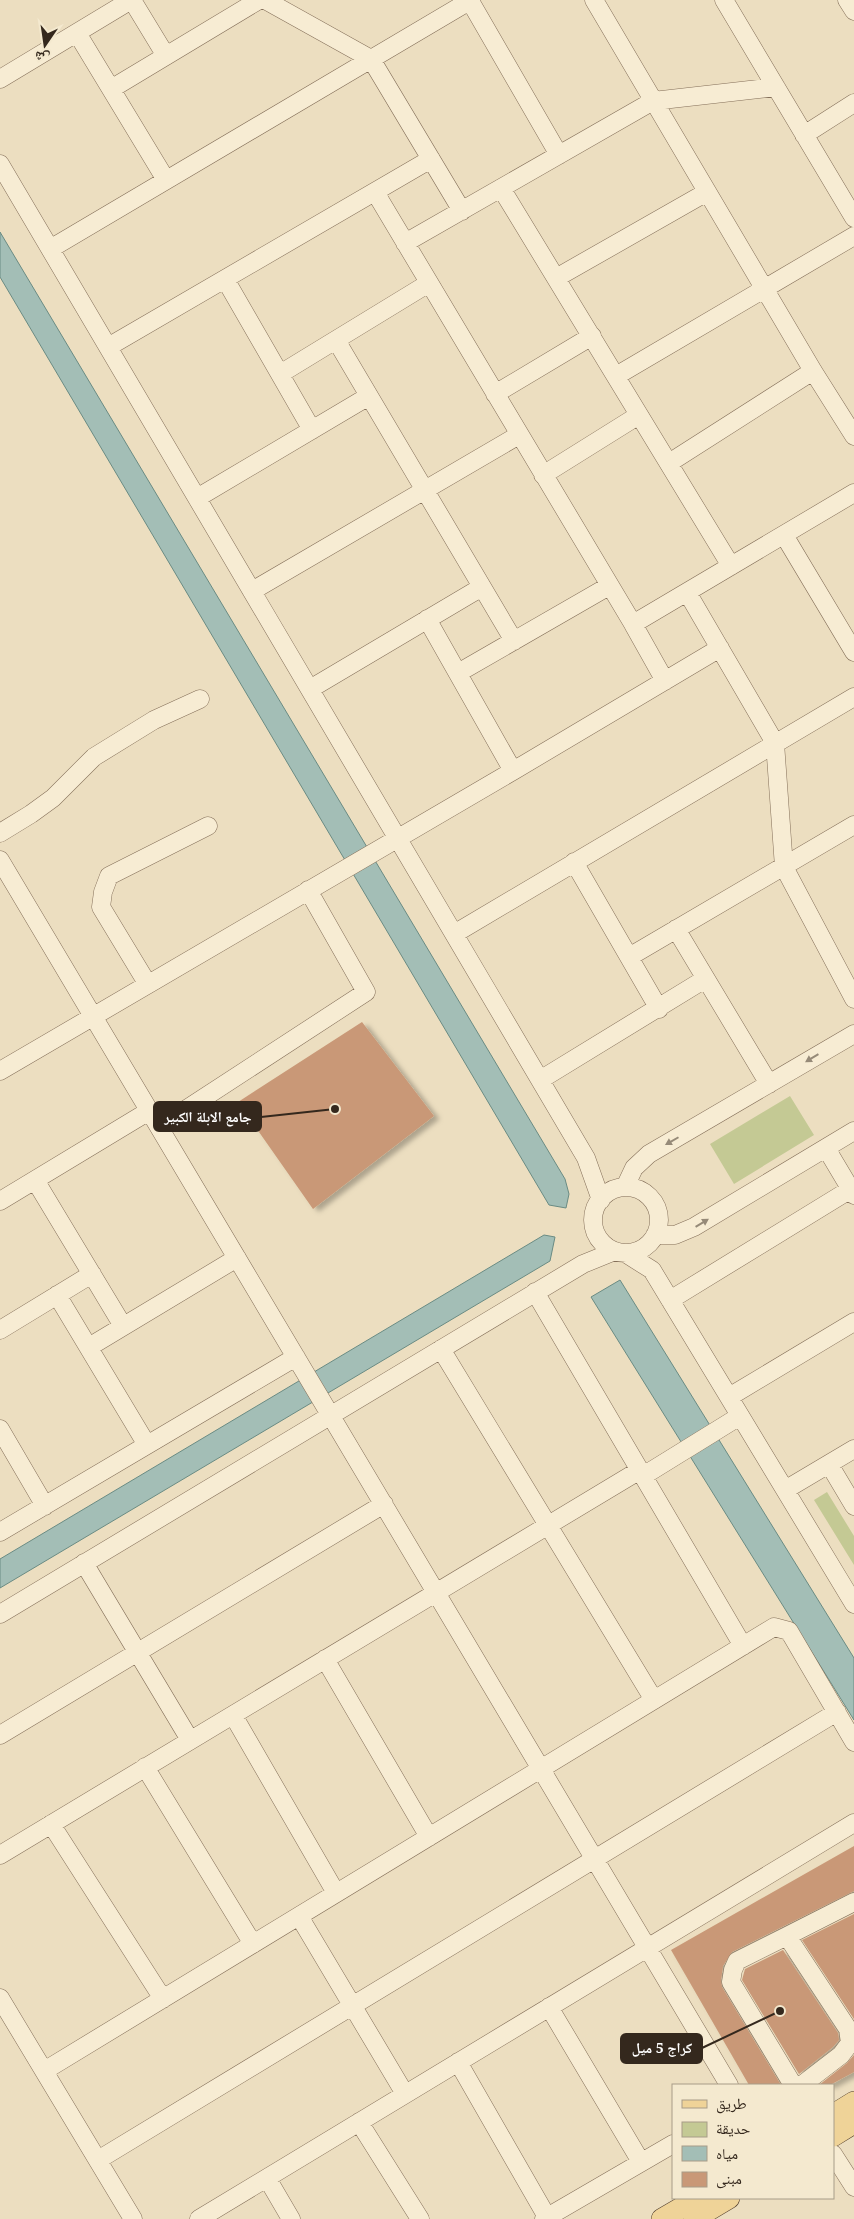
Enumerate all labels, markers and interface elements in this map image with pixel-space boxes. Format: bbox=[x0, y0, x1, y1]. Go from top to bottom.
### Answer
north arrow bbox=[20, 20, 70, 70]
text: ش bbox=[32, 47, 51, 69]
one-way arrow bbox=[806, 1054, 819, 1063]
callout: جامع الابلة الكبير bbox=[154, 1102, 261, 1131]
text: جامع الابلة الكبير bbox=[163, 1107, 252, 1127]
one-way arrow bbox=[665, 1136, 679, 1145]
one-way arrow bbox=[695, 1218, 708, 1228]
callout: كراج 5 ميل bbox=[621, 2034, 702, 2063]
text: كراج 5 ميل bbox=[632, 2038, 692, 2057]
legend bbox=[672, 2084, 834, 2199]
text: طريق bbox=[716, 2093, 747, 2114]
text: حديقة bbox=[716, 2118, 751, 2138]
text: مياه bbox=[716, 2143, 738, 2163]
text: مبنى bbox=[716, 2168, 742, 2189]

